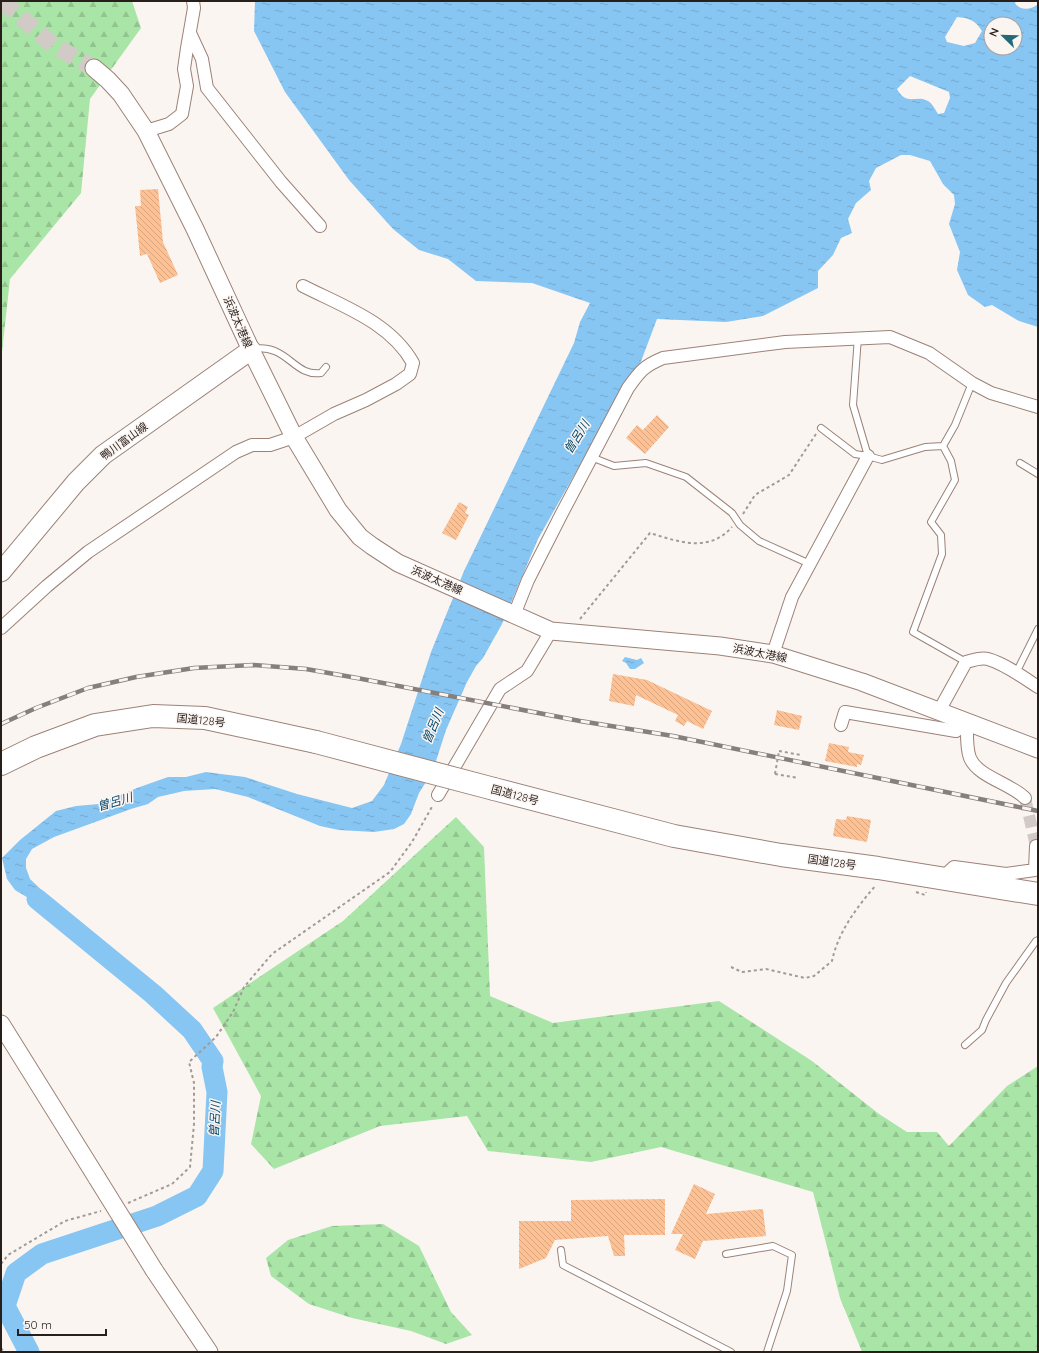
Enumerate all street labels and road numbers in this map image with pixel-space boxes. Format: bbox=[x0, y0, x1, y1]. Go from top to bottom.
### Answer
street label: 浜波太港線 bbox=[220, 294, 256, 350]
street label: 鴨川富山線 bbox=[98, 419, 150, 463]
street label: 浜波太港線 bbox=[409, 562, 465, 598]
street label: 浜波太港線 bbox=[732, 641, 788, 665]
street label: 国道128号 bbox=[176, 710, 226, 730]
street label: 国道128号 bbox=[489, 782, 541, 808]
street label: 国道128号 bbox=[807, 852, 857, 872]

